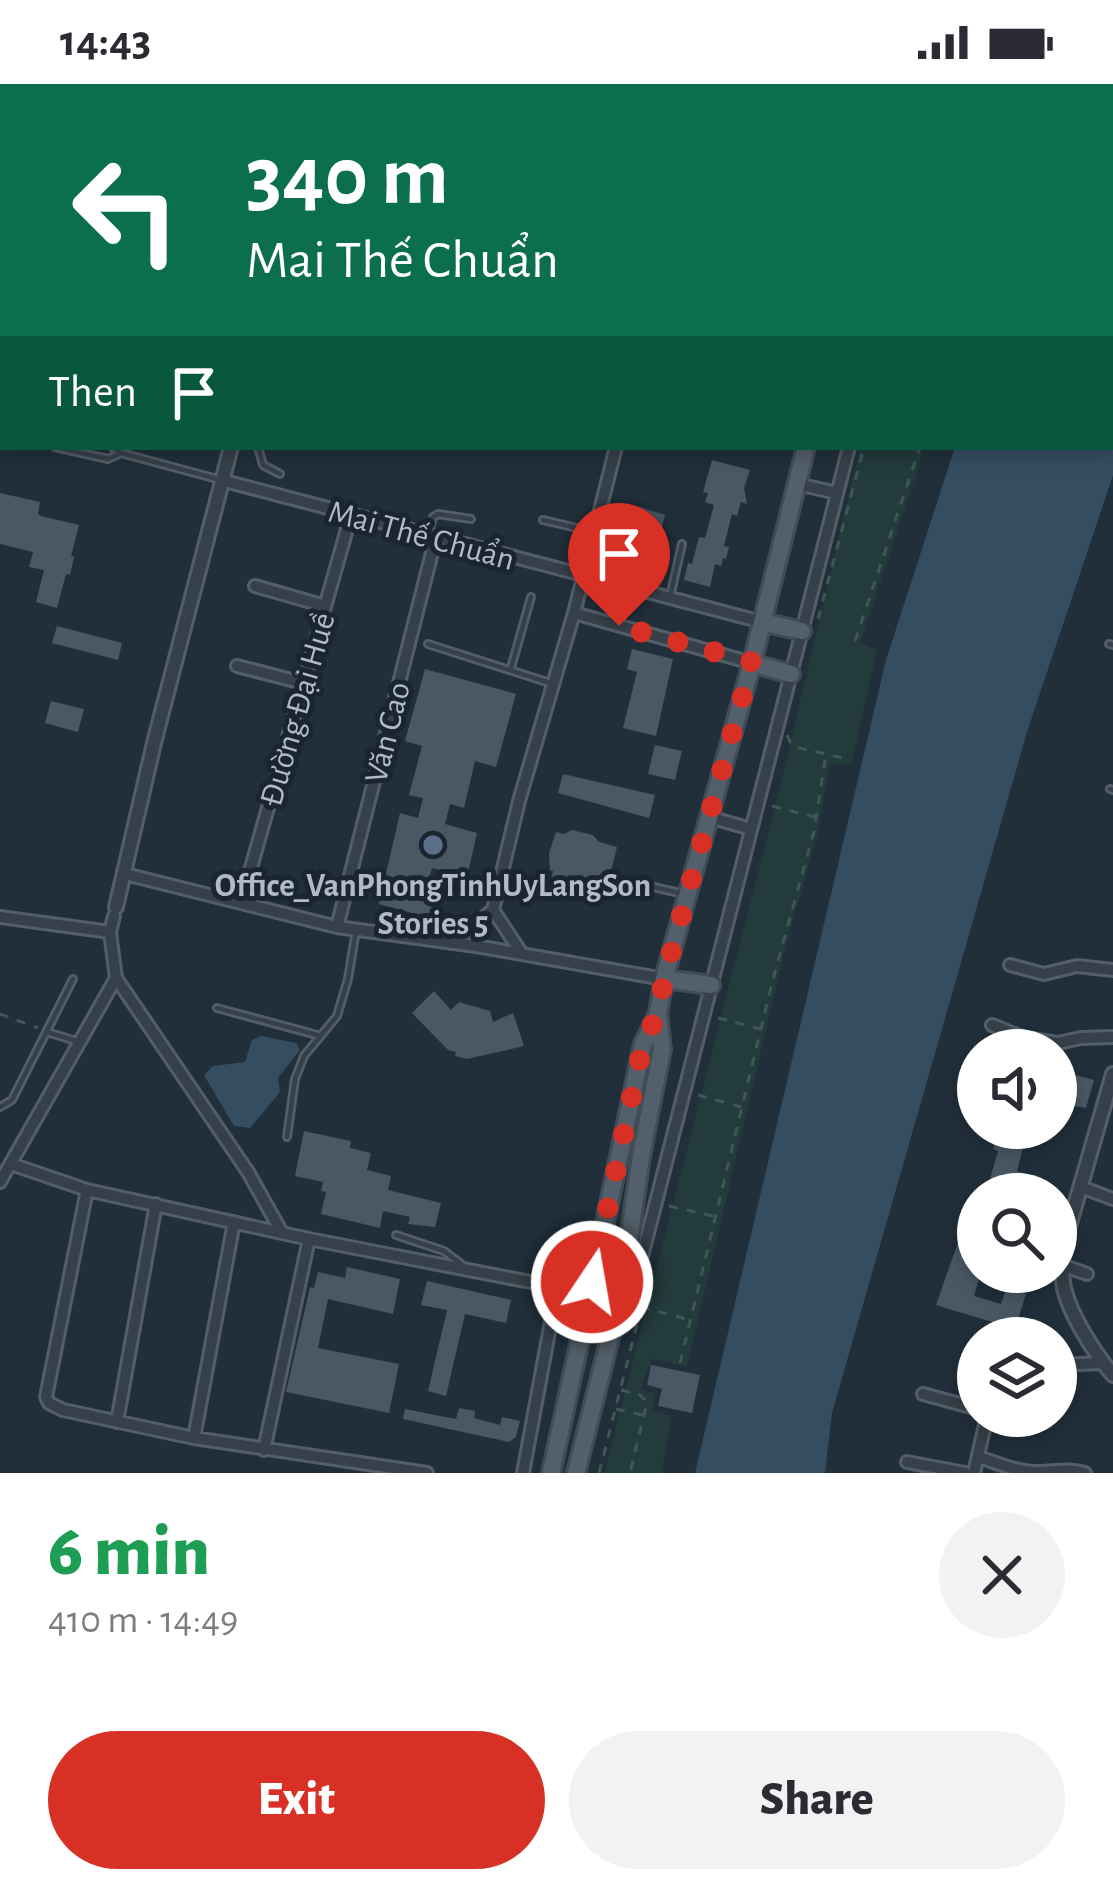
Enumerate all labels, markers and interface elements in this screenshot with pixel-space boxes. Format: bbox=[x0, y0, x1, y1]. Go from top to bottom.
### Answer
text: 14:43 bbox=[60, 19, 151, 64]
icon: left bbox=[48, 132, 204, 288]
text: 340 m bbox=[246, 136, 449, 220]
text: Mai Thế Chuẩn bbox=[246, 234, 559, 288]
icon: arrive bbox=[161, 360, 227, 426]
text: Then bbox=[48, 370, 137, 415]
street label: Mai Thế Chuẩn bbox=[325, 492, 519, 577]
pin bbox=[568, 503, 670, 626]
icon: arrive bbox=[586, 521, 652, 587]
street label: Đường Đại Huề bbox=[254, 609, 342, 810]
street label: Văn Cao bbox=[360, 679, 417, 786]
marker: Office_VanPhongTinhUyLangSon Stories 5 bbox=[420, 832, 446, 858]
place label: Office_VanPhongTinhUyLangSon Stories 5 bbox=[215, 870, 651, 941]
map controls bbox=[957, 1029, 1077, 1437]
button: sound bbox=[957, 1029, 1077, 1149]
button: search bbox=[957, 1173, 1077, 1293]
position arrow bbox=[529, 1219, 655, 1345]
button: layers bbox=[957, 1317, 1077, 1437]
button: close bbox=[939, 1512, 1065, 1638]
text: 6 min bbox=[48, 1516, 210, 1588]
text: 410 m · 14:49 bbox=[48, 1601, 238, 1640]
button: Exit bbox=[48, 1731, 545, 1869]
button: Share bbox=[569, 1731, 1065, 1869]

